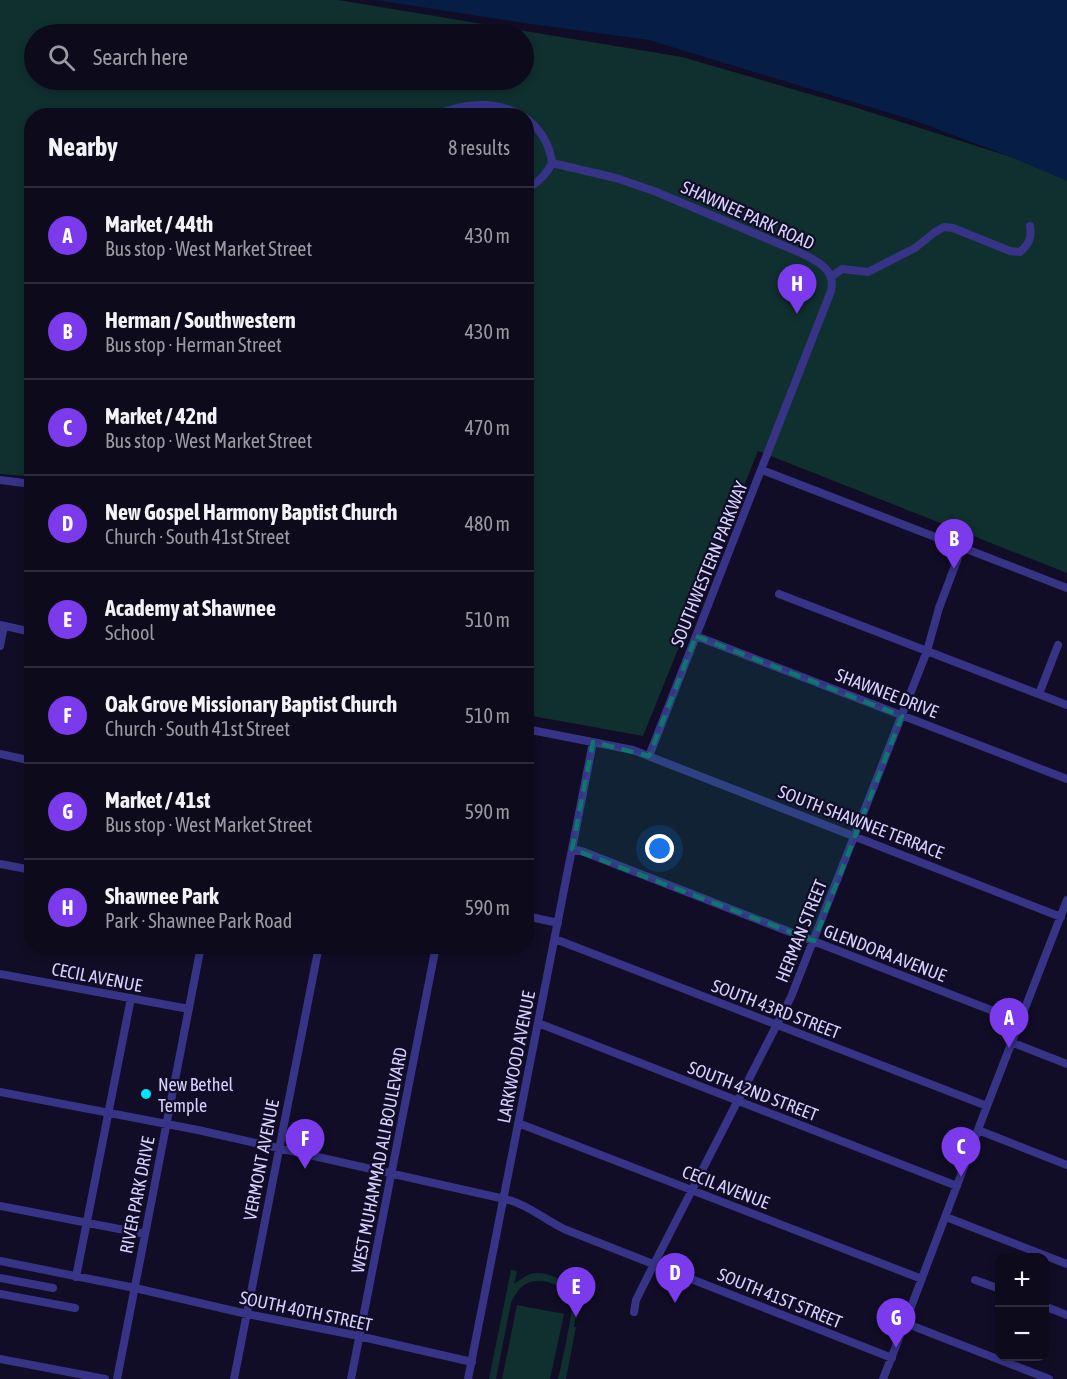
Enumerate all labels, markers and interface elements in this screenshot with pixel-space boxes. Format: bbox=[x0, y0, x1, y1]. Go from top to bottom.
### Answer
search box bbox=[24, 24, 534, 90]
icon: search bbox=[45, 41, 78, 74]
text: Search here bbox=[93, 44, 188, 70]
text: Nearby bbox=[48, 132, 118, 162]
text: 8 results bbox=[448, 136, 510, 159]
street label: SHAWNEE PARK ROAD bbox=[678, 176, 818, 254]
text: Market / 44th bbox=[105, 211, 213, 237]
text: A bbox=[63, 224, 72, 247]
text: 430 m bbox=[465, 224, 510, 247]
text: Bus stop · West Market Street bbox=[105, 237, 312, 260]
pin: H bbox=[778, 264, 816, 314]
text: Herman / Southwestern bbox=[105, 307, 296, 333]
text: B bbox=[63, 320, 72, 343]
text: 430 m bbox=[465, 320, 510, 343]
text: Bus stop · Herman Street bbox=[105, 333, 282, 356]
text: Market / 42nd bbox=[105, 403, 217, 429]
text: C bbox=[63, 416, 72, 439]
text: 470 m bbox=[465, 416, 510, 439]
text: Bus stop · West Market Street bbox=[105, 429, 312, 452]
street label: SOUTHWESTERN PARKWAY bbox=[666, 478, 752, 650]
text: New Gospel Harmony Baptist Church bbox=[105, 499, 397, 525]
text: D bbox=[62, 512, 73, 535]
text: 480 m bbox=[465, 512, 510, 535]
pin: B bbox=[934, 520, 974, 569]
text: Church · South 41st Street bbox=[105, 525, 290, 548]
text: Academy at Shawnee bbox=[105, 595, 276, 621]
text: E bbox=[63, 608, 72, 631]
text: 510 m bbox=[465, 608, 510, 631]
text: School bbox=[105, 621, 155, 644]
street label: SHAWNEE DRIVE bbox=[833, 664, 942, 722]
text: Oak Grove Missionary Baptist Church bbox=[105, 691, 397, 717]
text: F bbox=[63, 704, 72, 727]
text: 510 m bbox=[465, 704, 510, 727]
text: Church · South 41st Street bbox=[105, 717, 290, 740]
street label: SOUTH SHAWNEE TERRACE bbox=[775, 781, 947, 863]
text: Market / 41st bbox=[105, 787, 210, 813]
text: G bbox=[62, 800, 73, 823]
text: 590 m bbox=[465, 800, 510, 823]
text: Bus stop · West Market Street bbox=[105, 813, 312, 836]
your location bbox=[645, 834, 674, 863]
street label: HERMAN STREET bbox=[771, 877, 831, 985]
text: Shawnee Park bbox=[105, 883, 219, 909]
text: H bbox=[62, 896, 73, 919]
text: 590 m bbox=[465, 896, 510, 919]
text: Park · Shawnee Park Road bbox=[105, 909, 292, 932]
street label: GLENDORA AVENUE bbox=[821, 920, 950, 986]
street label: CECIL AVENUE bbox=[50, 958, 144, 996]
street label: SOUTH 43RD STREET bbox=[709, 975, 843, 1043]
street label: LARKWOOD AVENUE bbox=[493, 989, 539, 1125]
pin: A bbox=[990, 998, 1028, 1048]
street label: WEST MUHAMMAD ALI BOULEVARD bbox=[347, 1045, 411, 1275]
street label: SOUTH 42ND STREET bbox=[685, 1057, 821, 1125]
place label: New Bethel Temple bbox=[158, 1074, 234, 1116]
marker: New Bethel Temple bbox=[139, 1087, 153, 1101]
street label: VERMONT AVENUE bbox=[239, 1097, 283, 1222]
pin: F bbox=[286, 1120, 324, 1169]
pin: C bbox=[942, 1128, 980, 1177]
street label: RIVER PARK DRIVE bbox=[115, 1134, 159, 1255]
street label: CECIL AVENUE bbox=[679, 1161, 773, 1213]
map controls bbox=[995, 1253, 1049, 1361]
button: + bbox=[995, 1253, 1049, 1307]
pin: D bbox=[656, 1254, 694, 1303]
street label: SOUTH 41ST STREET bbox=[715, 1264, 845, 1333]
pin: E bbox=[556, 1268, 596, 1317]
street label: SOUTH 40TH STREET bbox=[238, 1287, 374, 1335]
pin: G bbox=[876, 1298, 916, 1348]
button: − bbox=[995, 1307, 1049, 1361]

